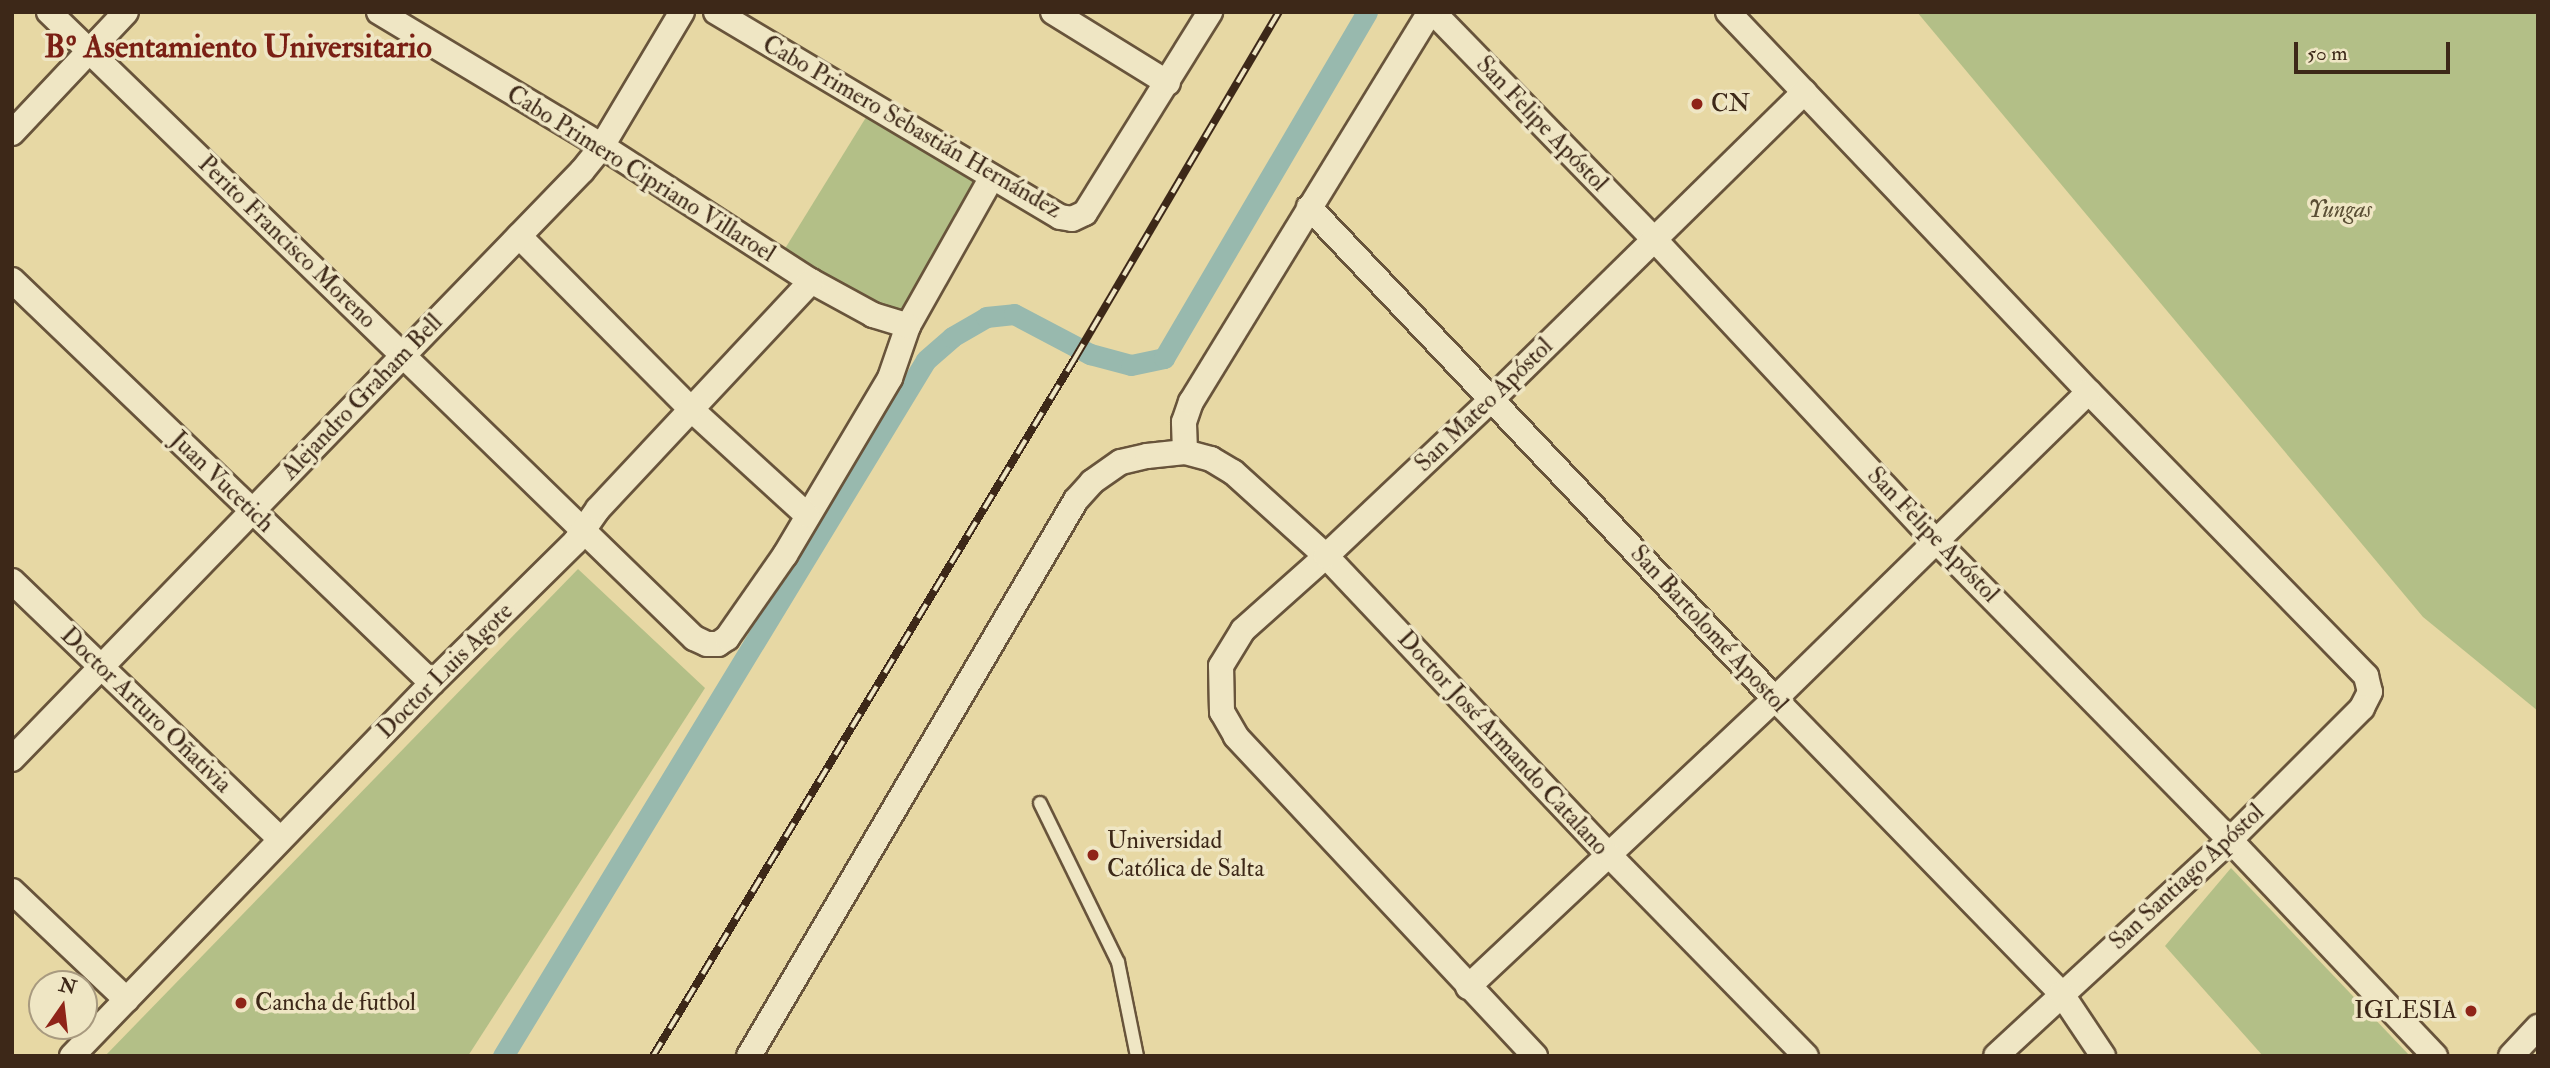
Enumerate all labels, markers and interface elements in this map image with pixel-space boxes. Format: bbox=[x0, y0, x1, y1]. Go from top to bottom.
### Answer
district label: Bº Asentamiento Universitario bbox=[44, 28, 432, 66]
scale bar bbox=[2298, 28, 2454, 72]
street label: Cabo Primero Sebastián Hernández bbox=[758, 30, 1066, 224]
text: 50 m bbox=[2307, 40, 2348, 67]
street label: San Felipe Apóstol bbox=[1470, 50, 1614, 198]
street label: Cabo Primero Cipriano Villaroel bbox=[502, 79, 780, 269]
place label: CN bbox=[1711, 90, 1750, 118]
marker: CN bbox=[1689, 96, 1705, 112]
street label: Perito Francisco Moreno bbox=[192, 150, 382, 334]
park label: Yungas bbox=[2308, 196, 2372, 224]
street label: Alejandro Graham Bell bbox=[275, 308, 449, 486]
street label: San Mateo Apóstol bbox=[1409, 332, 1559, 478]
street label: Juan Vucetich bbox=[164, 426, 280, 538]
street label: San Felipe Apóstol bbox=[1861, 461, 2005, 609]
street label: San Bartolomé Apostol bbox=[1624, 539, 1794, 719]
street label: Doctor Luis Agote bbox=[371, 597, 519, 745]
street label: Doctor Arturo Oñativia bbox=[55, 621, 237, 799]
street label: Doctor José Armando Catalano bbox=[1391, 625, 1615, 861]
street label: San Santiago Apóstol bbox=[2104, 798, 2270, 956]
place label: Universidad Católica de Salta bbox=[1107, 827, 1264, 883]
marker: Universidad Católica de Salta bbox=[1085, 847, 1101, 863]
north arrow bbox=[28, 970, 98, 1040]
text: N bbox=[56, 973, 79, 1000]
place label: Cancha de futbol bbox=[255, 989, 416, 1017]
marker: Cancha de futbol bbox=[233, 995, 249, 1011]
place label: IGLESIA bbox=[2354, 997, 2457, 1025]
marker: IGLESIA bbox=[2463, 1003, 2479, 1019]

